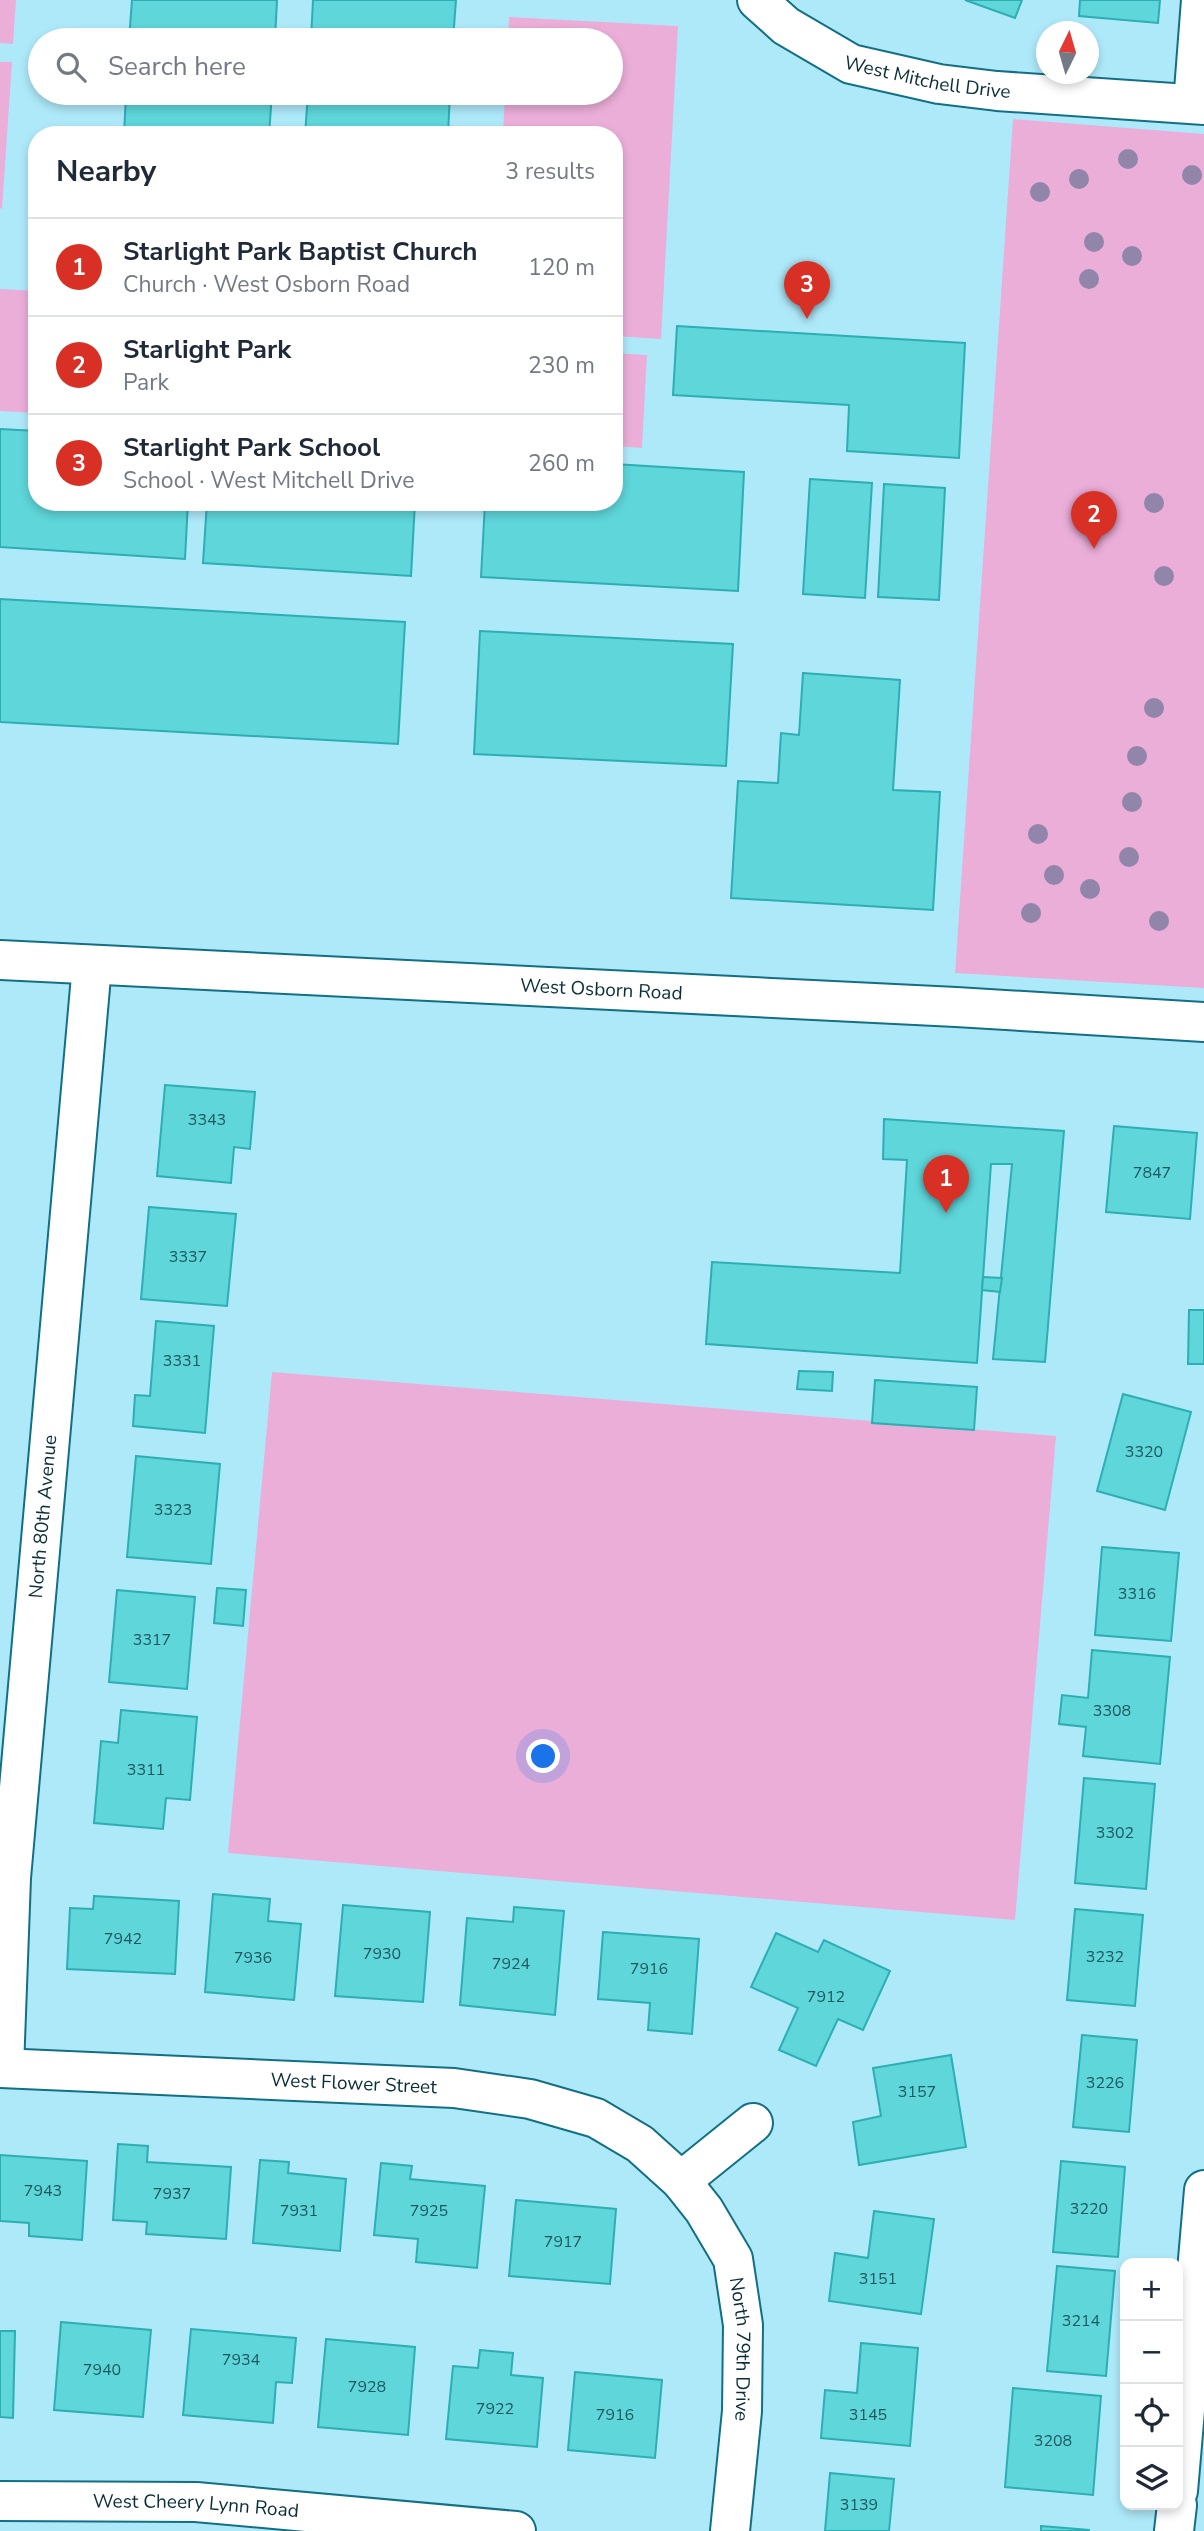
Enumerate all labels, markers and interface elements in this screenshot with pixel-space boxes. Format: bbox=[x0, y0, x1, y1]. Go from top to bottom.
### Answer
north arrow bbox=[1036, 21, 1099, 84]
search box bbox=[28, 28, 623, 105]
icon: search bbox=[52, 48, 90, 86]
text: Search here bbox=[108, 49, 246, 84]
street label: West Mitchell Drive bbox=[842, 50, 1011, 105]
text: Nearby bbox=[56, 151, 156, 192]
text: 3 results bbox=[505, 156, 595, 187]
text: Starlight Park Baptist Church bbox=[123, 234, 477, 269]
text: 1 bbox=[72, 252, 86, 283]
text: 120 m bbox=[528, 252, 595, 283]
pin: 3 bbox=[784, 261, 830, 319]
text: Church · West Osborn Road bbox=[123, 269, 410, 300]
text: Starlight Park bbox=[123, 332, 291, 367]
text: 2 bbox=[72, 350, 86, 381]
text: 230 m bbox=[528, 350, 595, 381]
text: Park bbox=[123, 367, 169, 398]
text: Starlight Park School bbox=[123, 430, 380, 465]
text: 3 bbox=[72, 448, 86, 479]
text: 260 m bbox=[528, 448, 595, 479]
text: School · West Mitchell Drive bbox=[123, 465, 414, 496]
pin: 2 bbox=[1071, 491, 1117, 549]
street label: West Osborn Road bbox=[519, 973, 683, 1007]
house number: 3343 bbox=[188, 1109, 226, 1131]
pin: 1 bbox=[923, 1155, 969, 1213]
house number: 7847 bbox=[1133, 1162, 1171, 1184]
house number: 3337 bbox=[169, 1246, 207, 1268]
house number: 3331 bbox=[163, 1350, 201, 1372]
street label: North 80th Avenue bbox=[23, 1434, 63, 1599]
house number: 3320 bbox=[1125, 1441, 1163, 1463]
house number: 3323 bbox=[154, 1499, 192, 1521]
house number: 3316 bbox=[1118, 1583, 1156, 1605]
house number: 3317 bbox=[133, 1629, 171, 1651]
house number: 3308 bbox=[1093, 1700, 1131, 1722]
your location bbox=[526, 1739, 560, 1773]
house number: 3311 bbox=[127, 1759, 165, 1781]
house number: 3302 bbox=[1096, 1822, 1134, 1844]
house number: 7942 bbox=[104, 1928, 142, 1950]
house number: 7930 bbox=[363, 1943, 401, 1965]
house number: 3232 bbox=[1086, 1946, 1124, 1968]
house number: 7936 bbox=[234, 1947, 272, 1969]
house number: 7924 bbox=[492, 1953, 531, 1975]
house number: 7916 bbox=[630, 1958, 668, 1980]
house number: 7912 bbox=[807, 1986, 845, 2008]
street label: West Flower Street bbox=[270, 2067, 438, 2100]
house number: 3226 bbox=[1086, 2072, 1124, 2094]
house number: 3157 bbox=[898, 2081, 936, 2103]
house number: 7943 bbox=[24, 2180, 62, 2202]
house number: 7937 bbox=[153, 2183, 191, 2205]
house number: 3220 bbox=[1070, 2198, 1108, 2220]
house number: 7931 bbox=[280, 2200, 318, 2222]
house number: 7925 bbox=[410, 2200, 448, 2222]
house number: 7917 bbox=[544, 2231, 582, 2253]
map controls bbox=[1120, 2258, 1183, 2510]
button: + bbox=[1120, 2258, 1183, 2321]
house number: 3151 bbox=[859, 2268, 897, 2290]
street label: North 79th Drive bbox=[723, 2275, 756, 2423]
house number: 3214 bbox=[1062, 2310, 1101, 2332]
button: − bbox=[1120, 2321, 1183, 2384]
house number: 7934 bbox=[222, 2349, 261, 2371]
house number: 7940 bbox=[83, 2359, 121, 2381]
house number: 7928 bbox=[348, 2376, 386, 2398]
button: locate bbox=[1120, 2384, 1183, 2447]
house number: 7922 bbox=[476, 2398, 514, 2420]
house number: 7916 bbox=[596, 2404, 634, 2426]
house number: 3145 bbox=[849, 2404, 887, 2426]
house number: 3208 bbox=[1034, 2430, 1072, 2452]
button: layers bbox=[1120, 2447, 1183, 2510]
street label: West Cheery Lynn Road bbox=[93, 2488, 300, 2524]
house number: 3139 bbox=[840, 2494, 878, 2516]

